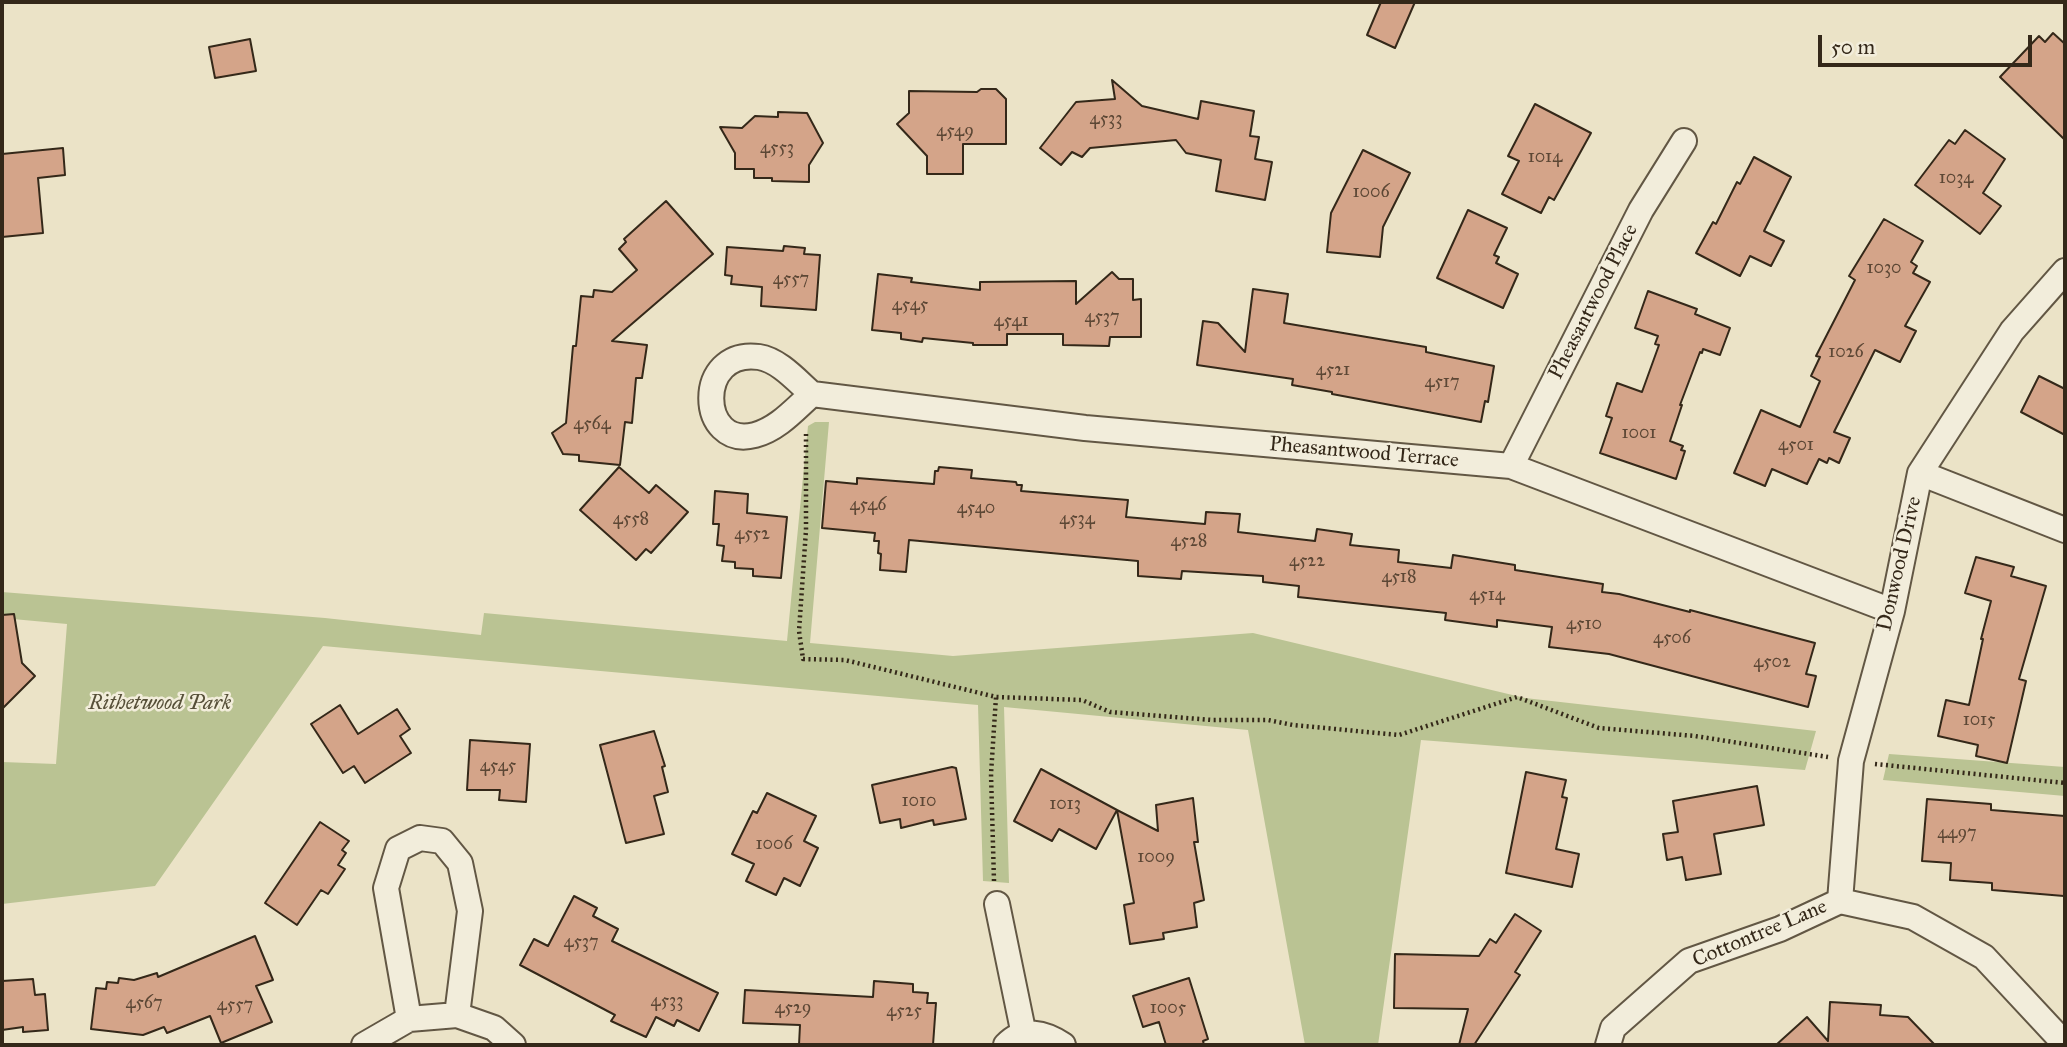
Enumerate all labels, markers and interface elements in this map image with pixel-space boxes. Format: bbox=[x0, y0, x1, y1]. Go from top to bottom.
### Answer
scale bar bbox=[1822, 21, 2036, 65]
text: 50 m bbox=[1831, 34, 1875, 60]
house number: 4533 bbox=[1090, 109, 1122, 131]
house number: 4549 bbox=[936, 121, 974, 143]
house number: 4553 bbox=[760, 138, 794, 160]
house number: 1014 bbox=[1528, 147, 1562, 169]
house number: 1034 bbox=[1939, 168, 1973, 190]
house number: 1006 bbox=[1352, 182, 1390, 204]
street label: Pheasantwood Place bbox=[1544, 220, 1644, 384]
house number: 1030 bbox=[1866, 258, 1902, 280]
house number: 4557 bbox=[773, 269, 809, 291]
house number: 4545 bbox=[892, 295, 928, 317]
house number: 4537 bbox=[1084, 307, 1120, 329]
house number: 4541 bbox=[993, 311, 1029, 333]
house number: 1026 bbox=[1828, 342, 1864, 364]
house number: 4521 bbox=[1316, 360, 1350, 382]
house number: 4517 bbox=[1424, 372, 1460, 394]
house number: 4564 bbox=[573, 414, 611, 436]
house number: 1001 bbox=[1622, 423, 1656, 445]
street label: Pheasantwood Terrace bbox=[1268, 432, 1460, 474]
house number: 4501 bbox=[1778, 435, 1814, 457]
street label: Donwood Drive bbox=[1872, 494, 1928, 634]
house number: 4546 bbox=[849, 495, 887, 517]
house number: 4540 bbox=[957, 498, 995, 520]
house number: 4558 bbox=[613, 509, 649, 531]
house number: 4534 bbox=[1059, 509, 1095, 531]
house number: 4552 bbox=[734, 524, 770, 546]
house number: 4528 bbox=[1171, 531, 1207, 553]
house number: 4522 bbox=[1289, 551, 1325, 573]
house number: 4518 bbox=[1381, 567, 1417, 589]
house number: 4514 bbox=[1469, 585, 1505, 607]
house number: 4510 bbox=[1566, 614, 1602, 636]
house number: 4506 bbox=[1653, 628, 1691, 650]
house number: 4502 bbox=[1753, 652, 1791, 674]
park label: Rithetwood Park bbox=[89, 691, 231, 717]
house number: 1015 bbox=[1963, 710, 1995, 732]
house number: 4545 bbox=[480, 756, 516, 778]
house number: 1010 bbox=[902, 791, 936, 813]
house number: 1013 bbox=[1049, 794, 1081, 816]
house number: 4497 bbox=[1937, 823, 1977, 845]
house number: 1006 bbox=[755, 834, 793, 856]
house number: 1009 bbox=[1137, 847, 1175, 869]
street label: Cottontree Lane bbox=[1689, 894, 1831, 974]
house number: 4537 bbox=[563, 932, 599, 954]
house number: 4533 bbox=[651, 991, 683, 1013]
house number: 4567 bbox=[125, 993, 163, 1015]
house number: 4557 bbox=[217, 995, 253, 1017]
house number: 4529 bbox=[775, 998, 811, 1020]
house number: 1005 bbox=[1150, 998, 1186, 1020]
house number: 4525 bbox=[886, 1001, 922, 1023]

